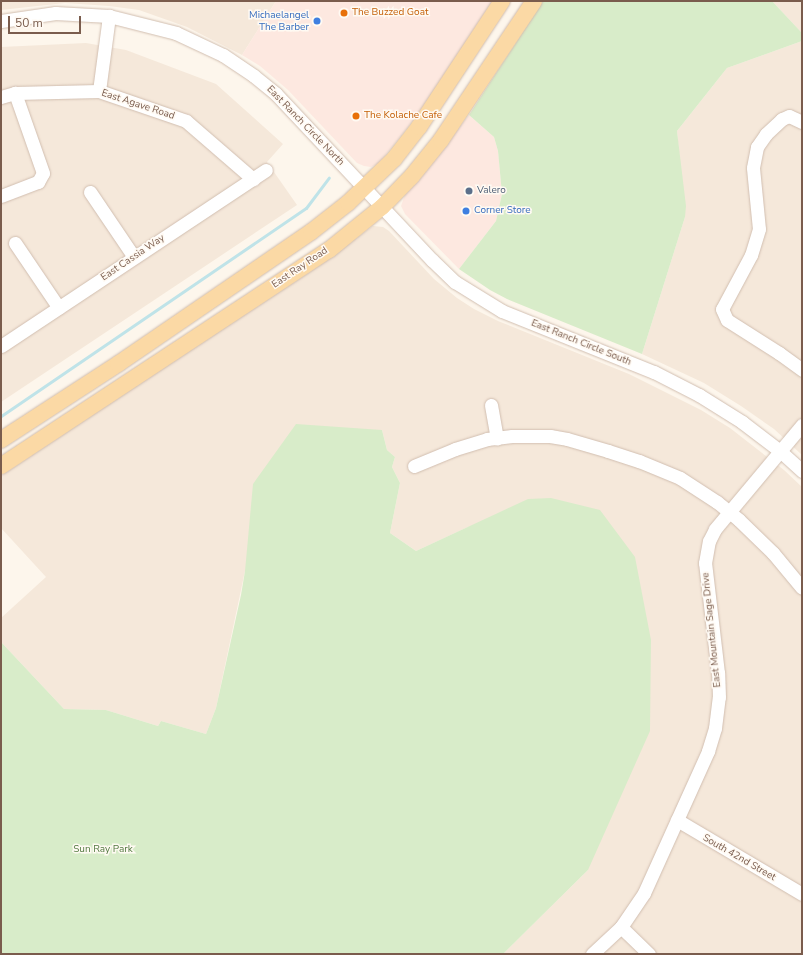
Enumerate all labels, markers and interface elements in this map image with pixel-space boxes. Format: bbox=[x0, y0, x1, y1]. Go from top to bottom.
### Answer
place label: The Buzzed Goat bbox=[352, 7, 428, 19]
scale bar bbox=[10, 8, 83, 34]
marker: The Buzzed Goat bbox=[339, 8, 349, 18]
place label: Michaelangel The Barber bbox=[249, 9, 309, 32]
text: 50 m bbox=[15, 15, 43, 31]
marker: Michaelangel The Barber bbox=[312, 16, 322, 26]
street label: East Ranch Circle North bbox=[264, 84, 346, 168]
street label: East Agave Road bbox=[100, 87, 176, 123]
place label: The Kolache Cafe bbox=[364, 110, 442, 122]
marker: The Kolache Cafe bbox=[351, 111, 361, 121]
place label: Valero bbox=[477, 185, 506, 197]
marker: Valero bbox=[464, 186, 474, 196]
place label: Corner Store bbox=[474, 205, 531, 217]
marker: Corner Store bbox=[461, 206, 471, 216]
street label: East Cassia Way bbox=[99, 232, 167, 284]
street label: East Ray Road bbox=[270, 245, 330, 291]
street label: East Ranch Circle South bbox=[529, 317, 633, 369]
street label: East Mountain Sage Drive bbox=[700, 572, 724, 688]
street label: South 42nd Street bbox=[700, 832, 778, 884]
park label: Sun Ray Park bbox=[73, 844, 133, 856]

